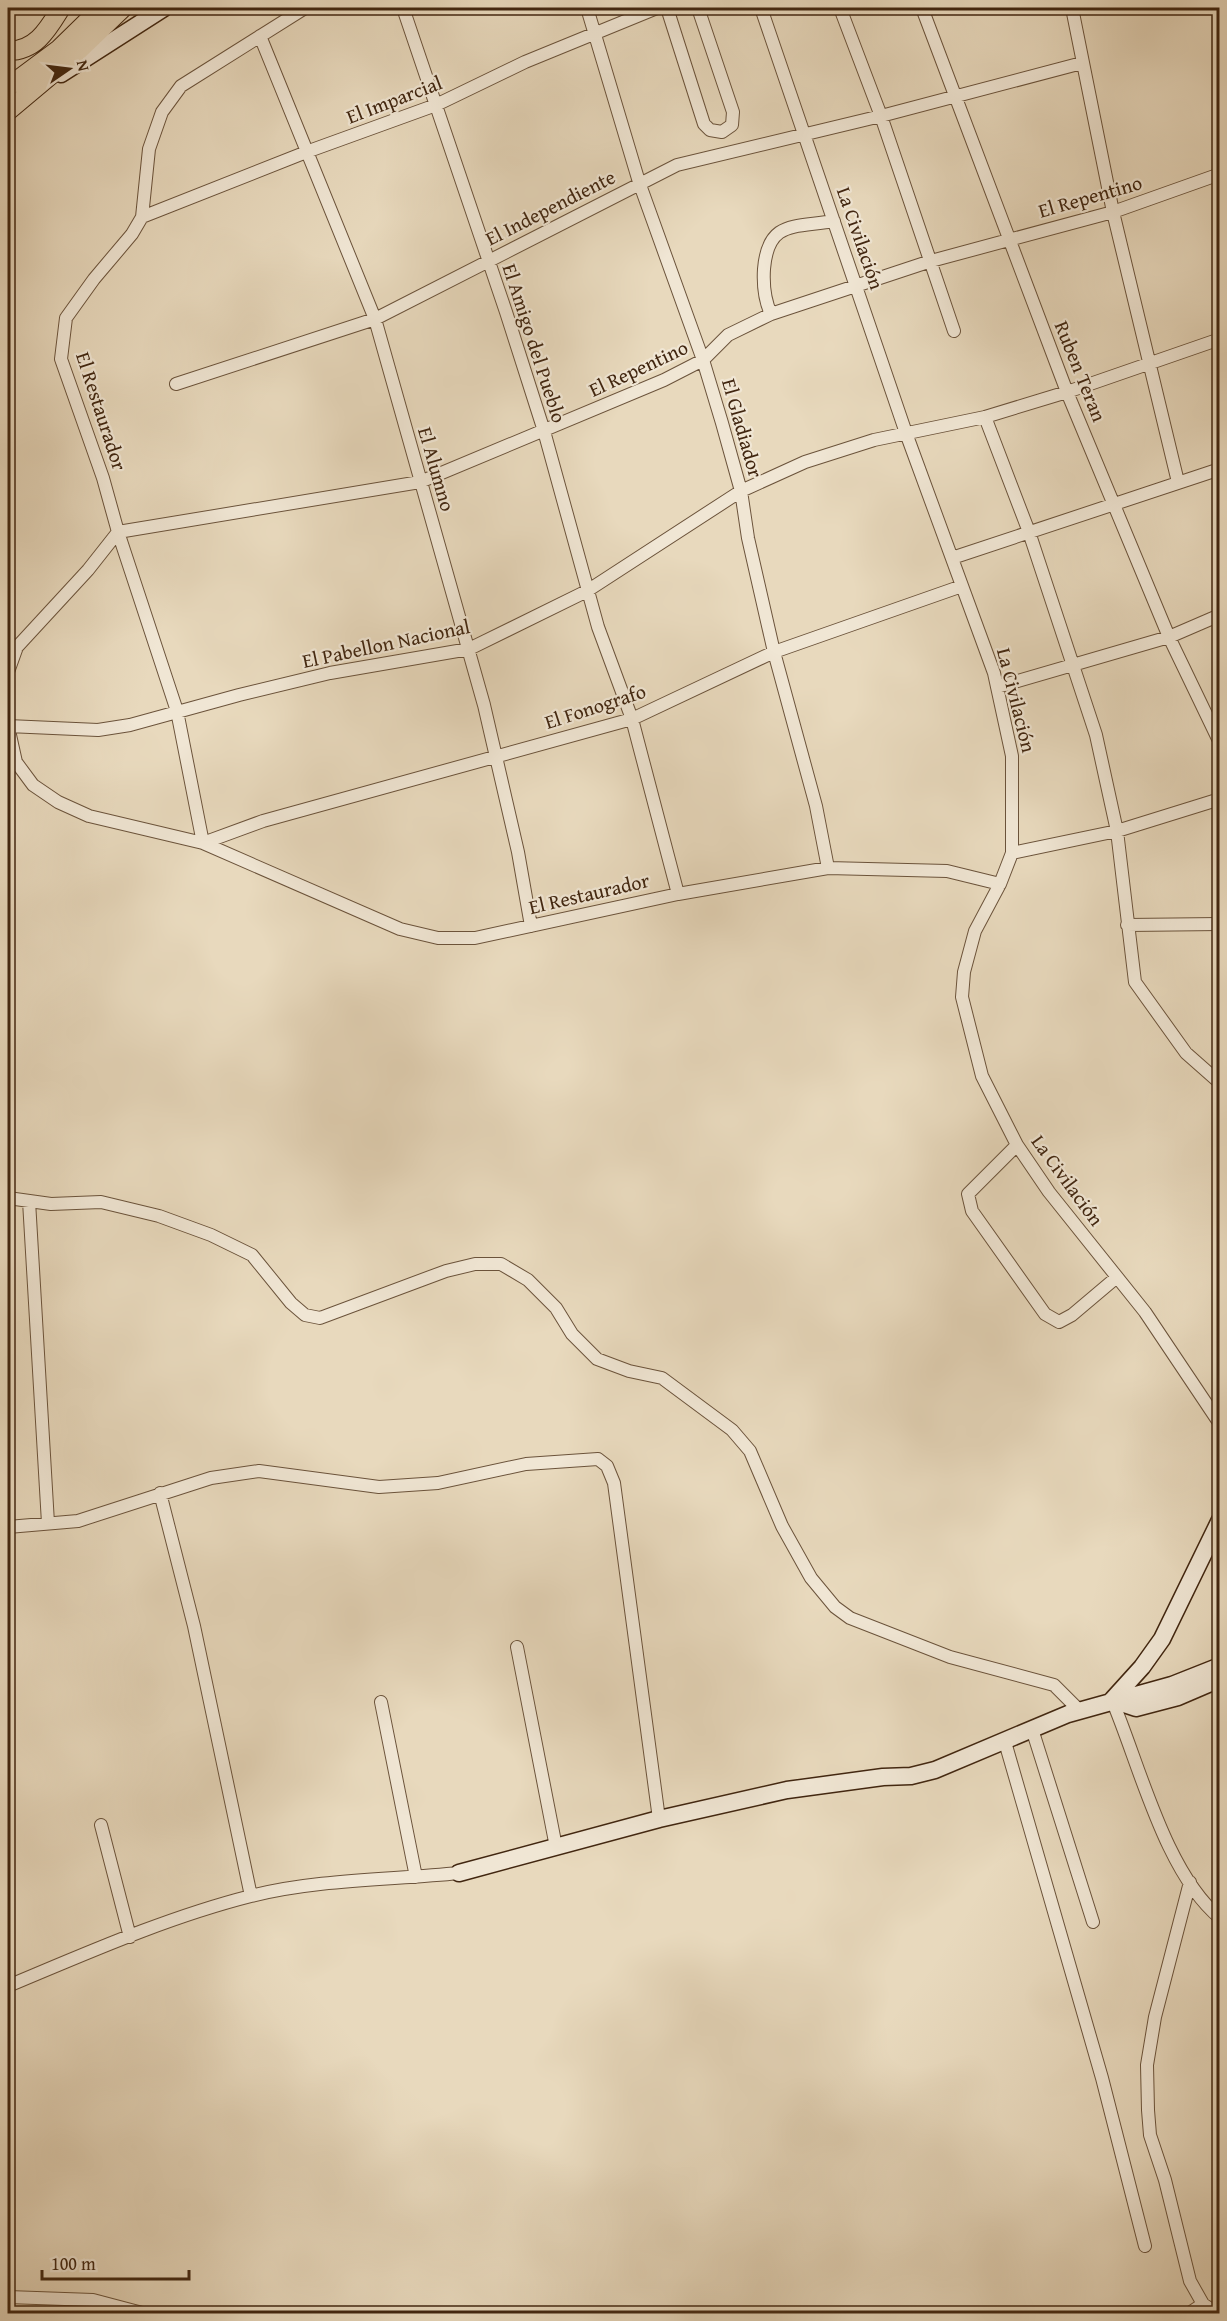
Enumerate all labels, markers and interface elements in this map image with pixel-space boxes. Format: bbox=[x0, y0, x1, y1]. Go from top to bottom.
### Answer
north arrow bbox=[39, 39, 99, 99]
text: N bbox=[71, 57, 97, 74]
street label: El Imparcial bbox=[342, 67, 446, 131]
street label: El Independiente bbox=[480, 162, 620, 252]
street label: El Repentino bbox=[1035, 167, 1145, 225]
street label: La Civilación bbox=[830, 183, 892, 293]
street label: El Amigo del Pueblo bbox=[496, 260, 574, 426]
street label: Ruben Teran bbox=[1048, 316, 1114, 426]
street label: El Repentino bbox=[584, 332, 692, 404]
street label: El Restaurador bbox=[69, 348, 135, 474]
street label: El Gladiador bbox=[715, 375, 771, 481]
street label: El Alumno bbox=[411, 423, 463, 515]
street label: El Pabellon Nacional bbox=[300, 611, 473, 675]
street label: La Civilación bbox=[990, 645, 1044, 755]
street label: El Fonografo bbox=[541, 676, 649, 736]
street label: El Restaurador bbox=[526, 865, 652, 921]
street label: La Civilación bbox=[1025, 1128, 1111, 1232]
scale bar bbox=[42, 2243, 189, 2281]
text: 100 m bbox=[51, 2250, 96, 2277]

